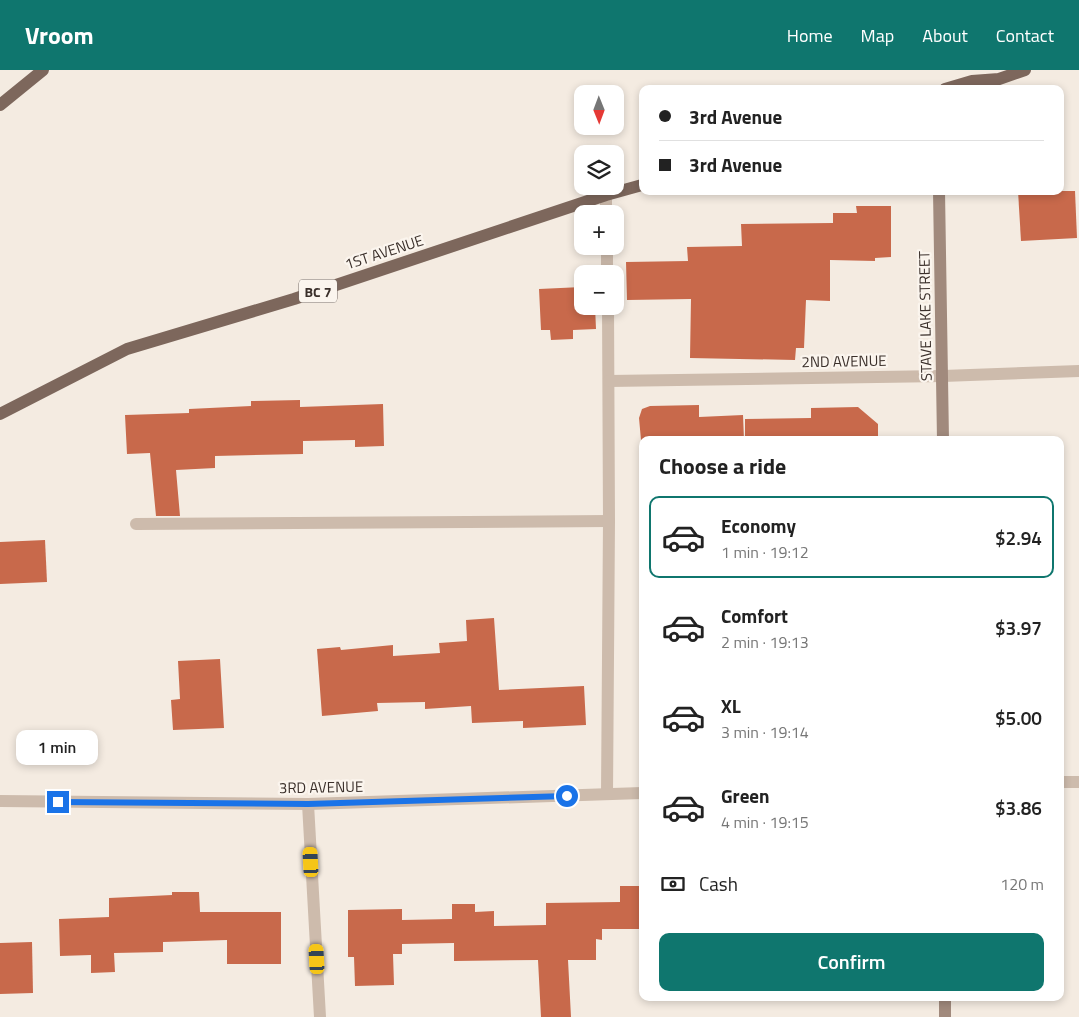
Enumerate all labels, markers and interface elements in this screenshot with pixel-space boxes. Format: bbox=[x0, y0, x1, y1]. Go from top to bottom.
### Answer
text: Vroom bbox=[25, 17, 94, 53]
text: Home bbox=[787, 22, 833, 49]
text: Map bbox=[861, 22, 894, 49]
text: About bbox=[922, 22, 968, 49]
text: Contact bbox=[996, 22, 1054, 49]
north arrow bbox=[574, 85, 624, 135]
map controls bbox=[574, 85, 624, 315]
text: 3rd Avenue bbox=[689, 102, 782, 131]
button: layers bbox=[574, 145, 624, 195]
text: 3rd Avenue bbox=[689, 150, 782, 179]
button: + bbox=[574, 205, 624, 255]
street label: 1ST AVENUE bbox=[342, 228, 426, 276]
street label: STAVE LAKE STREET bbox=[912, 251, 938, 381]
button: − bbox=[574, 265, 624, 315]
road number: BC 7 bbox=[299, 280, 337, 302]
street label: 2ND AVENUE bbox=[801, 349, 887, 373]
text: Choose a ride bbox=[659, 449, 786, 483]
text: Economy bbox=[721, 511, 796, 540]
icon: car bbox=[661, 515, 706, 560]
text: $2.94 bbox=[995, 523, 1042, 552]
text: 1 min · 19:12 bbox=[721, 540, 809, 564]
text: Comfort bbox=[721, 601, 788, 630]
icon: car bbox=[661, 605, 706, 650]
text: $3.97 bbox=[995, 613, 1042, 642]
text: 2 min · 19:13 bbox=[721, 630, 809, 654]
text: XL bbox=[721, 691, 741, 720]
icon: car bbox=[661, 695, 706, 740]
text: $5.00 bbox=[995, 703, 1042, 732]
text: 3 min · 19:14 bbox=[721, 720, 809, 744]
callout: 1 min bbox=[17, 730, 99, 764]
text: 1 min bbox=[38, 735, 76, 759]
street label: 3RD AVENUE bbox=[279, 775, 363, 799]
text: Green bbox=[721, 781, 770, 810]
route start bbox=[556, 785, 578, 807]
icon: car bbox=[661, 785, 706, 830]
route end bbox=[47, 791, 69, 813]
text: $3.86 bbox=[995, 793, 1042, 822]
text: 4 min · 19:15 bbox=[721, 810, 809, 834]
car bbox=[302, 847, 319, 877]
text: Cash bbox=[699, 869, 738, 898]
icon: cash bbox=[659, 870, 687, 898]
text: 120 m bbox=[1000, 872, 1044, 896]
button: Confirm bbox=[659, 933, 1044, 991]
car bbox=[308, 944, 325, 974]

